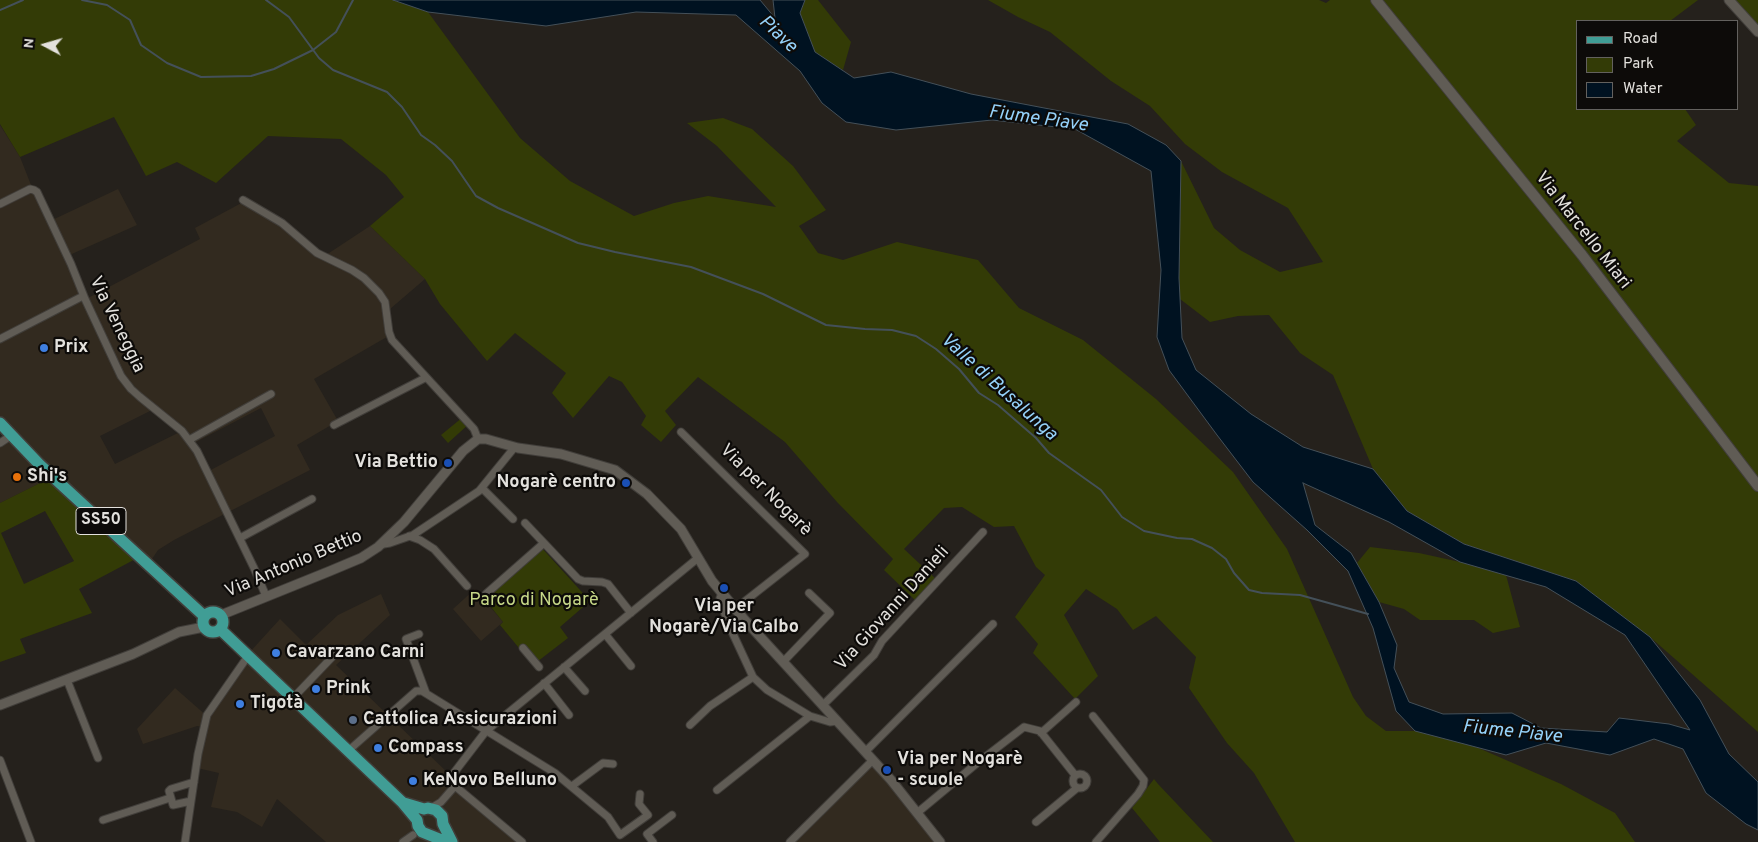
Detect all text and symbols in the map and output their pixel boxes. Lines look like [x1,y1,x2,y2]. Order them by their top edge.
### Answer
water label: Piave [753,11,801,59]
north arrow [20,20,70,70]
legend [1576,20,1738,110]
text: Road [1623,30,1658,49]
text: N [21,37,39,49]
text: Park [1623,55,1654,74]
text: Water [1623,80,1662,99]
water label: Fiume Piave [987,102,1089,138]
street label: Via Marcello Miari [1529,168,1635,294]
street label: Via Veneggia [83,273,149,377]
water label: Valle di Busalunga [935,329,1061,447]
place label: Prix [54,337,88,359]
marker: Prix [38,342,50,354]
street label: Via per Nogarè [714,440,816,542]
place label: Via Bettio [354,452,438,474]
marker: Via Bettio [442,457,454,469]
place label: Shi's [27,466,67,488]
marker: Shi's [11,471,23,483]
place label: Nogarè centro [496,472,616,494]
marker: Nogarè centro [620,477,632,489]
road number: SS50 [76,508,126,534]
street label: Via Antonio Bettio [222,526,366,604]
street label: Via Giovanni Danieli [831,542,955,676]
marker: Via per Nogarè/Via Calbo [718,582,730,594]
park label: Parco di Nogarè [469,590,599,612]
place label: Via per Nogarè/Via Calbo [649,596,799,638]
place label: Cavarzano Carni [286,642,424,664]
marker: Cavarzano Carni [270,647,282,659]
place label: Prink [326,678,371,700]
marker: Prink [310,683,322,695]
place label: Tigotà [250,693,303,715]
marker: Tigotà [234,698,246,710]
place label: Cattolica Assicurazioni [363,709,557,731]
marker: Cattolica Assicurazioni [347,714,359,726]
water label: Fiume Piave [1461,716,1563,750]
place label: Compass [388,737,464,759]
marker: Compass [372,742,384,754]
place label: Via per Nogarè - scuole [897,749,1023,792]
marker: Via per Nogarè - scuole [881,764,893,776]
place label: KeNovo Belluno [423,770,557,792]
marker: KeNovo Belluno [407,775,419,787]

